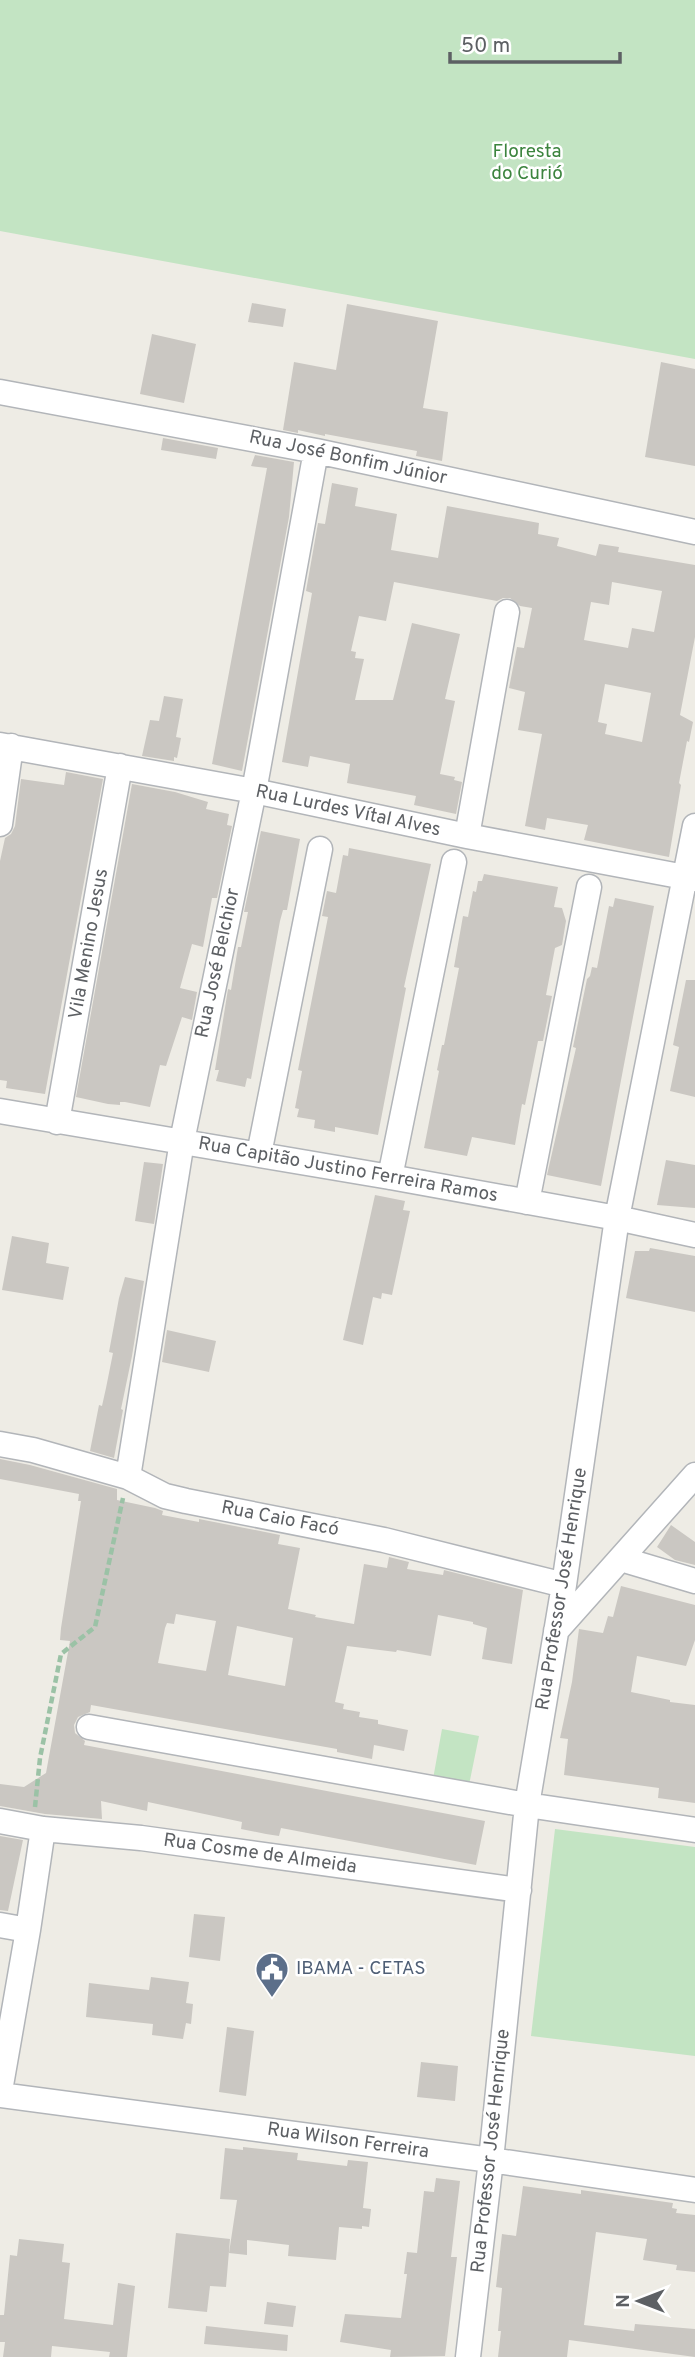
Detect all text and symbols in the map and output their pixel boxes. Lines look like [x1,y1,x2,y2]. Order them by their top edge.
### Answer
scale bar [450,21,620,65]
text: 50 m [461,33,510,60]
park label: Floresta do Curió [491,140,563,186]
street label: Rua José Bonfim Júnior [247,425,450,491]
street label: Rua Lurdes Vítal Alves [253,780,443,842]
street label: Vila Menino Jesus [64,867,114,1021]
street label: Rua José Belchior [190,885,246,1040]
street label: Rua Capitão Justino Ferreira Ramos [196,1132,500,1208]
street label: Rua Professor José Henrique [531,1466,593,1712]
street label: Rua Caio Facó [219,1496,341,1542]
street label: Rua Cosme de Almeida [162,1829,358,1879]
public building icon: IBAMA - CETAS [253,1950,291,1999]
place label: IBAMA - CETAS [296,1957,426,1981]
street label: Rua Professor José Henrique [466,2028,516,2274]
street label: Rua Wilson Ferreira [265,2118,431,2164]
north arrow [604,2266,674,2336]
text: N [612,2294,636,2308]

